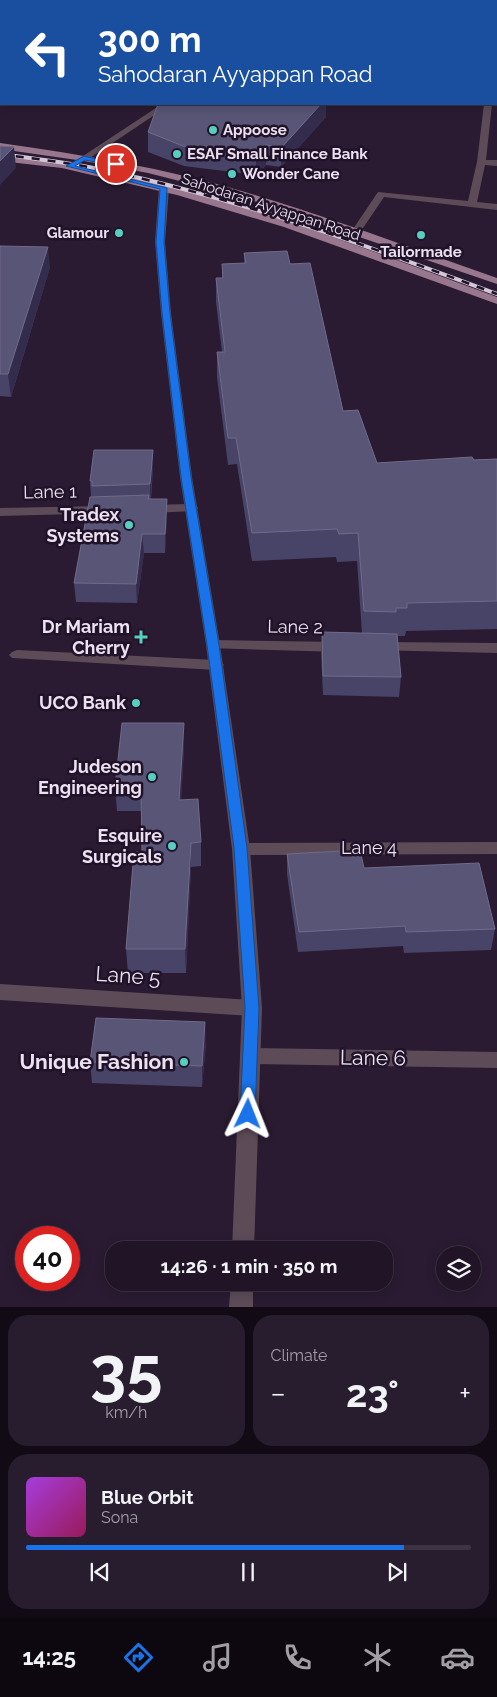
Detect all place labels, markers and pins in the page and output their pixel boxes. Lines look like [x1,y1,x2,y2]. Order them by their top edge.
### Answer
place label: Appoose [223,121,287,139]
marker: Appoose [207,124,219,136]
pin [95,143,137,185]
place label: ESAF Small Finance Bank [187,145,368,163]
marker: ESAF Small Finance Bank [171,148,183,160]
place label: Wonder Cane [242,165,340,183]
marker: Wonder Cane [226,168,238,180]
place label: Glamour [47,224,109,242]
marker: Glamour [113,227,125,239]
marker: Tailormade [415,229,427,241]
place label: Tailormade [380,243,462,261]
place label: Tradex Systems [47,504,119,546]
marker: Tradex Systems [123,519,135,531]
place label: Dr Mariam Cherry [42,616,130,658]
marker: Dr Mariam Cherry [134,630,148,644]
place label: UCO Bank [39,692,127,713]
marker: UCO Bank [130,697,142,709]
place label: Judeson Engineering [38,756,142,798]
marker: Judeson Engineering [146,771,158,783]
place label: Esquire Surgicals [82,825,162,867]
marker: Esquire Surgicals [166,840,178,852]
place label: Unique Fashion [19,1049,174,1074]
marker: Unique Fashion [178,1056,190,1068]

